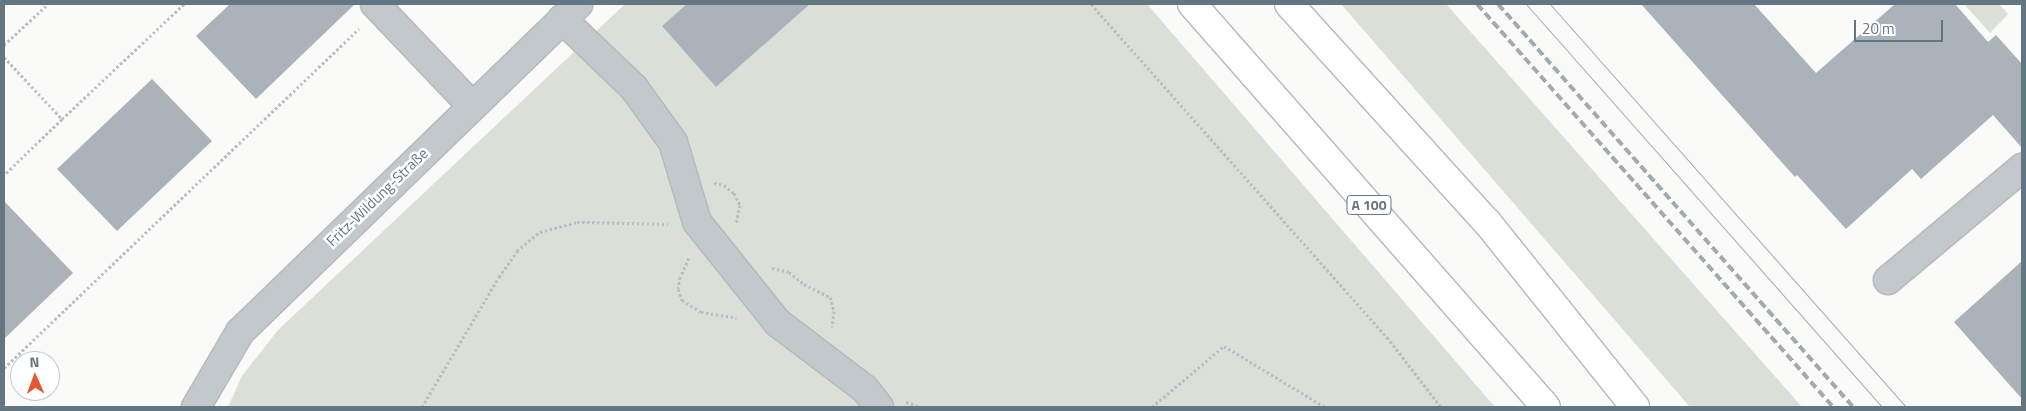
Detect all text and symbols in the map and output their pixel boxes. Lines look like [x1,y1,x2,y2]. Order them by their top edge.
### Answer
scale bar [1856,10,1945,42]
text: 20 m [1862,17,1895,40]
street label: Fritz-Wildung-Straße [323,144,431,250]
road number: A 100 [1345,194,1393,216]
north arrow [10,351,60,401]
text: N [29,351,40,372]

